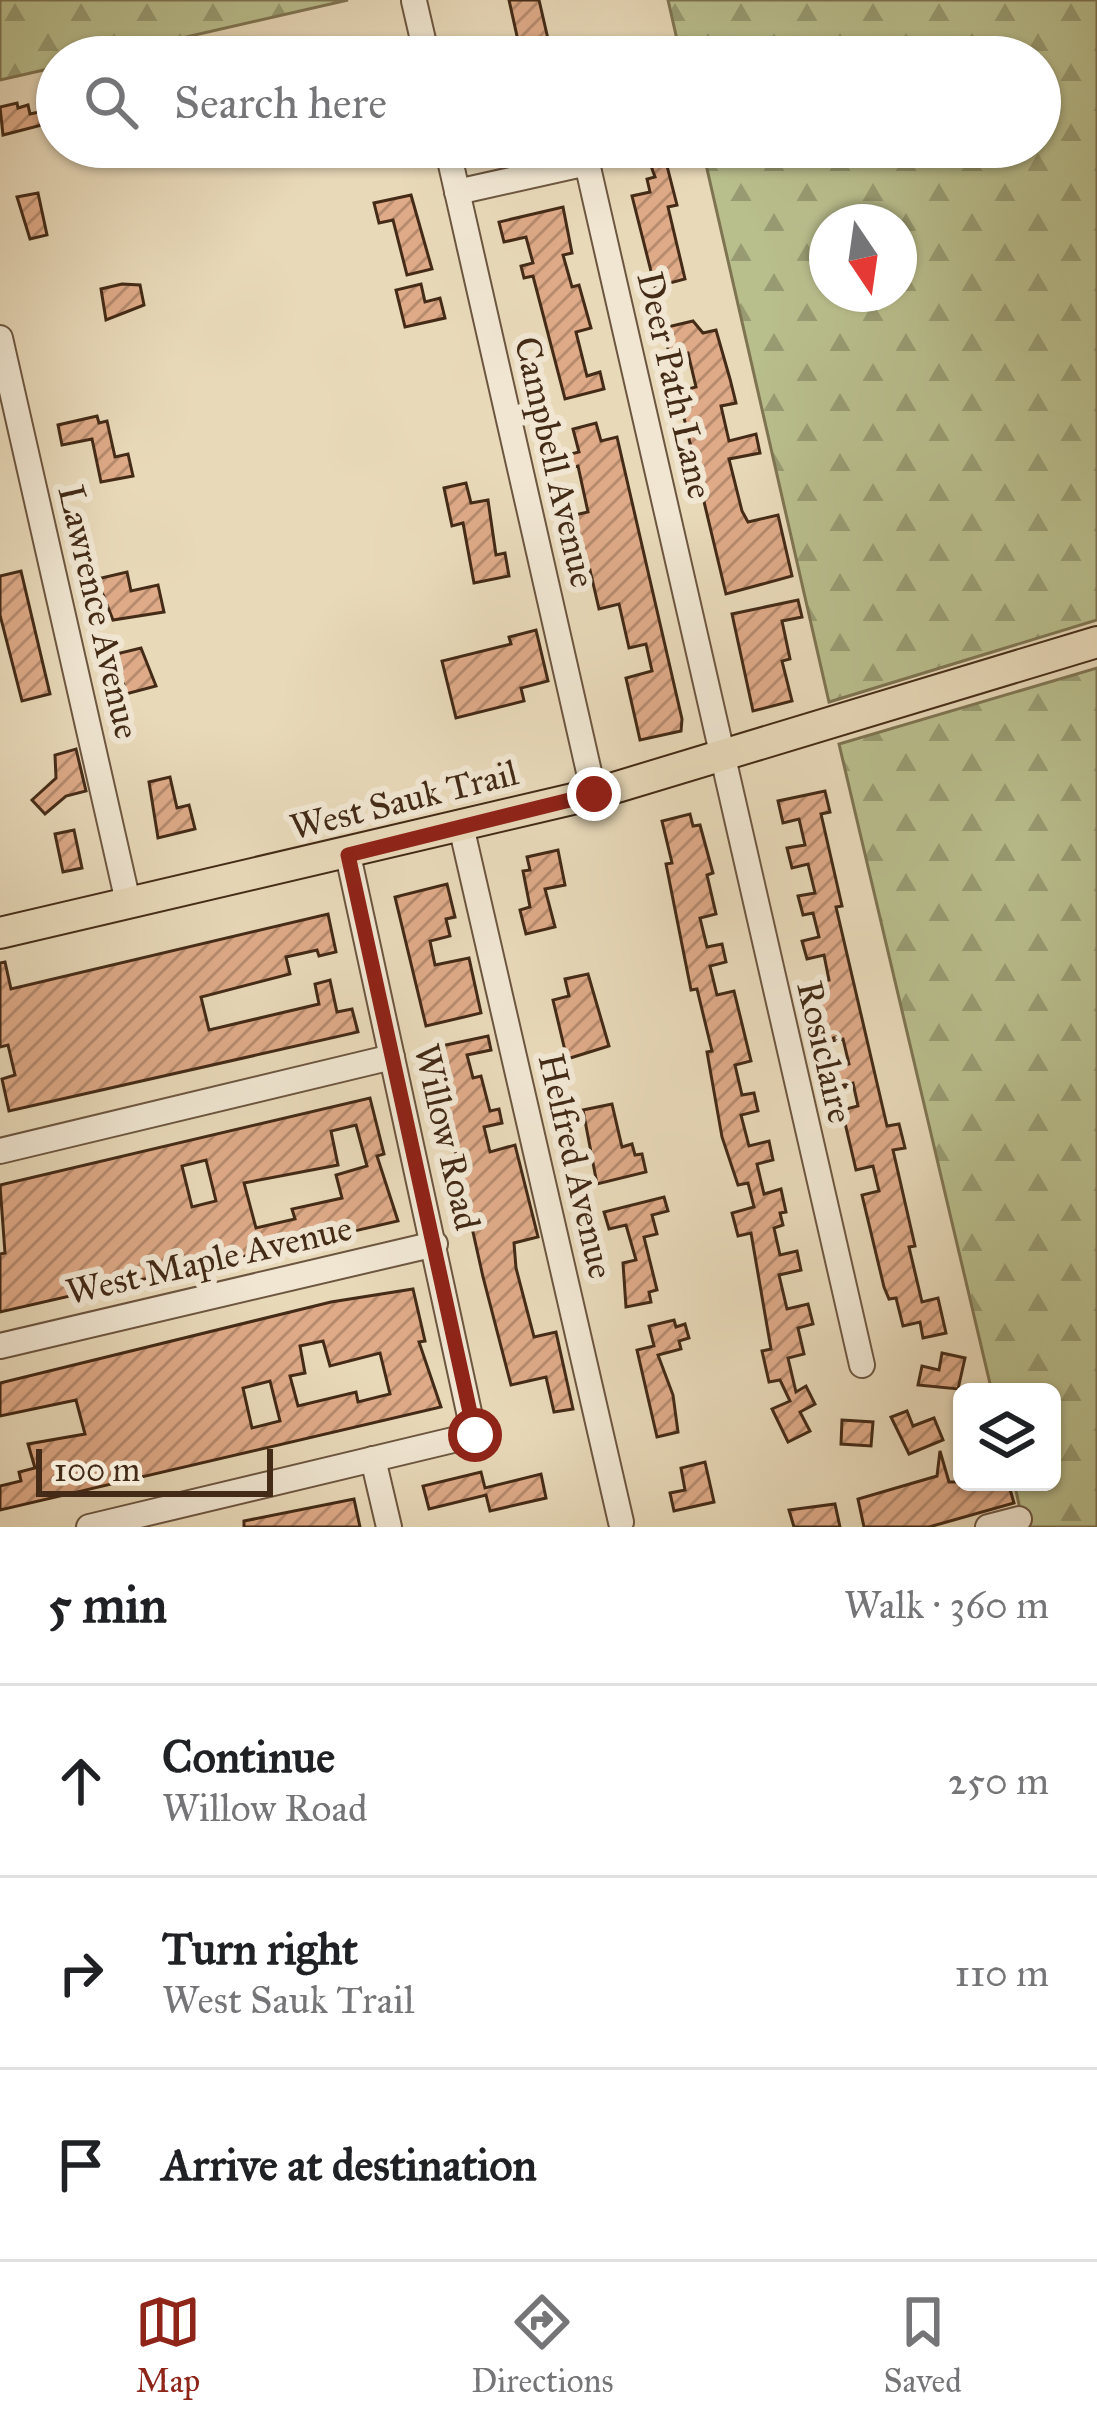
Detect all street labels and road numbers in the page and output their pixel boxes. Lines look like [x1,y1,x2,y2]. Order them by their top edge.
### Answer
street label: Deer Path Lane [628,267,722,503]
street label: Campbell Avenue [505,332,605,592]
street label: Lawrence Avenue [48,481,150,743]
street label: West Sauk Trail [286,750,523,850]
street label: Rosiclaire [787,977,863,1127]
street label: Willow Road [404,1040,490,1234]
street label: Helfred Avenue [529,1049,623,1283]
street label: West Maple Avenue [62,1206,356,1314]

